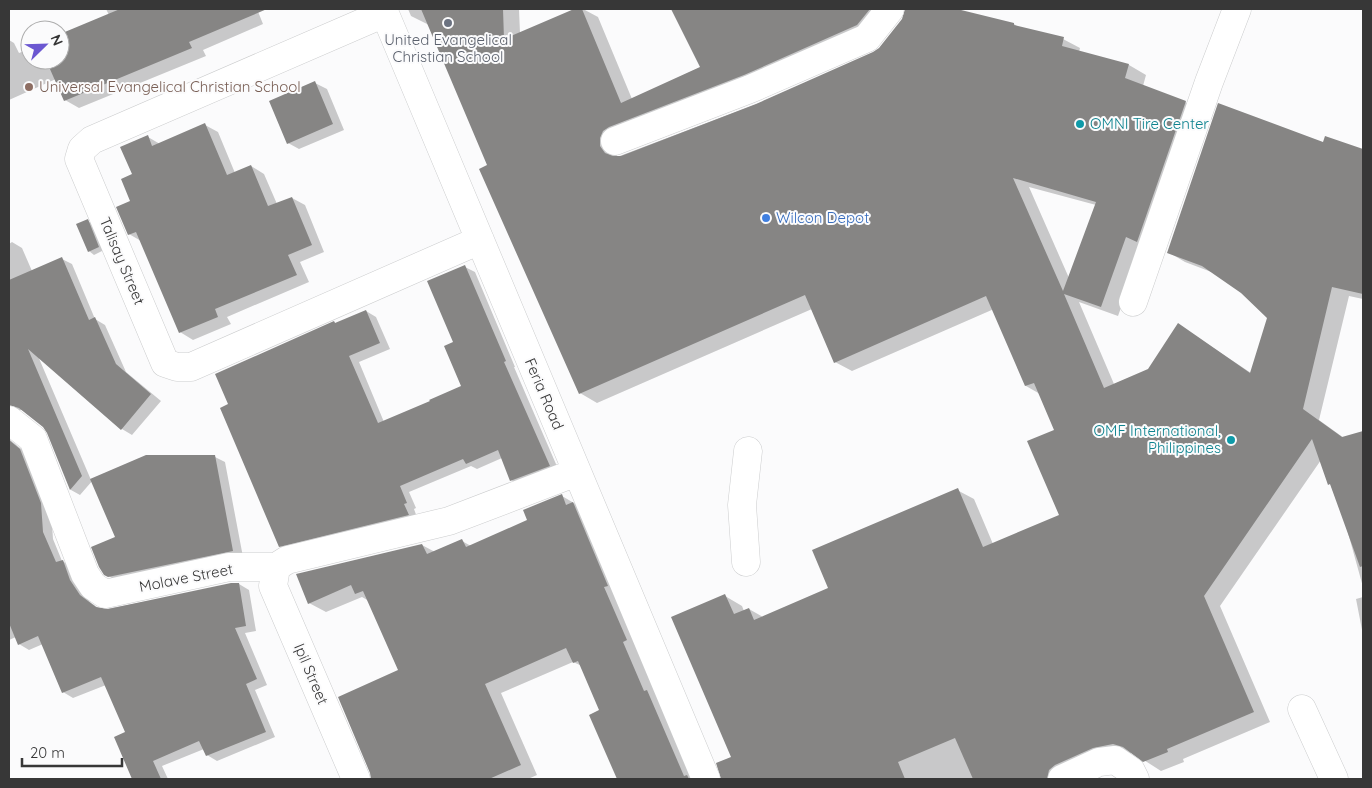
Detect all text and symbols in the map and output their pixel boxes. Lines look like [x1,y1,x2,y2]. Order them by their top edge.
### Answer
marker: United Evangelical Christian School [442,17,454,29]
north arrow [20,20,70,70]
place label: United Evangelical Christian School [384,30,512,66]
text: N [47,32,67,48]
place label: Universal Evangelical Christian School [39,77,301,96]
marker: Universal Evangelical Christian School [23,81,35,93]
place label: OMNI Tire Center [1090,114,1209,133]
marker: OMNI Tire Center [1074,118,1086,130]
place label: Wilcon Depot [776,208,869,227]
marker: Wilcon Depot [760,212,772,224]
street label: Talisay Street [96,214,149,307]
street label: Feria Road [521,355,568,433]
place label: OMF International, Philippines [1094,421,1221,457]
marker: OMF International, Philippines [1225,434,1237,446]
street label: Molave Street [137,559,234,596]
street label: Ipil Street [290,640,333,707]
scale bar [22,736,122,768]
text: 20 m [30,743,65,762]

